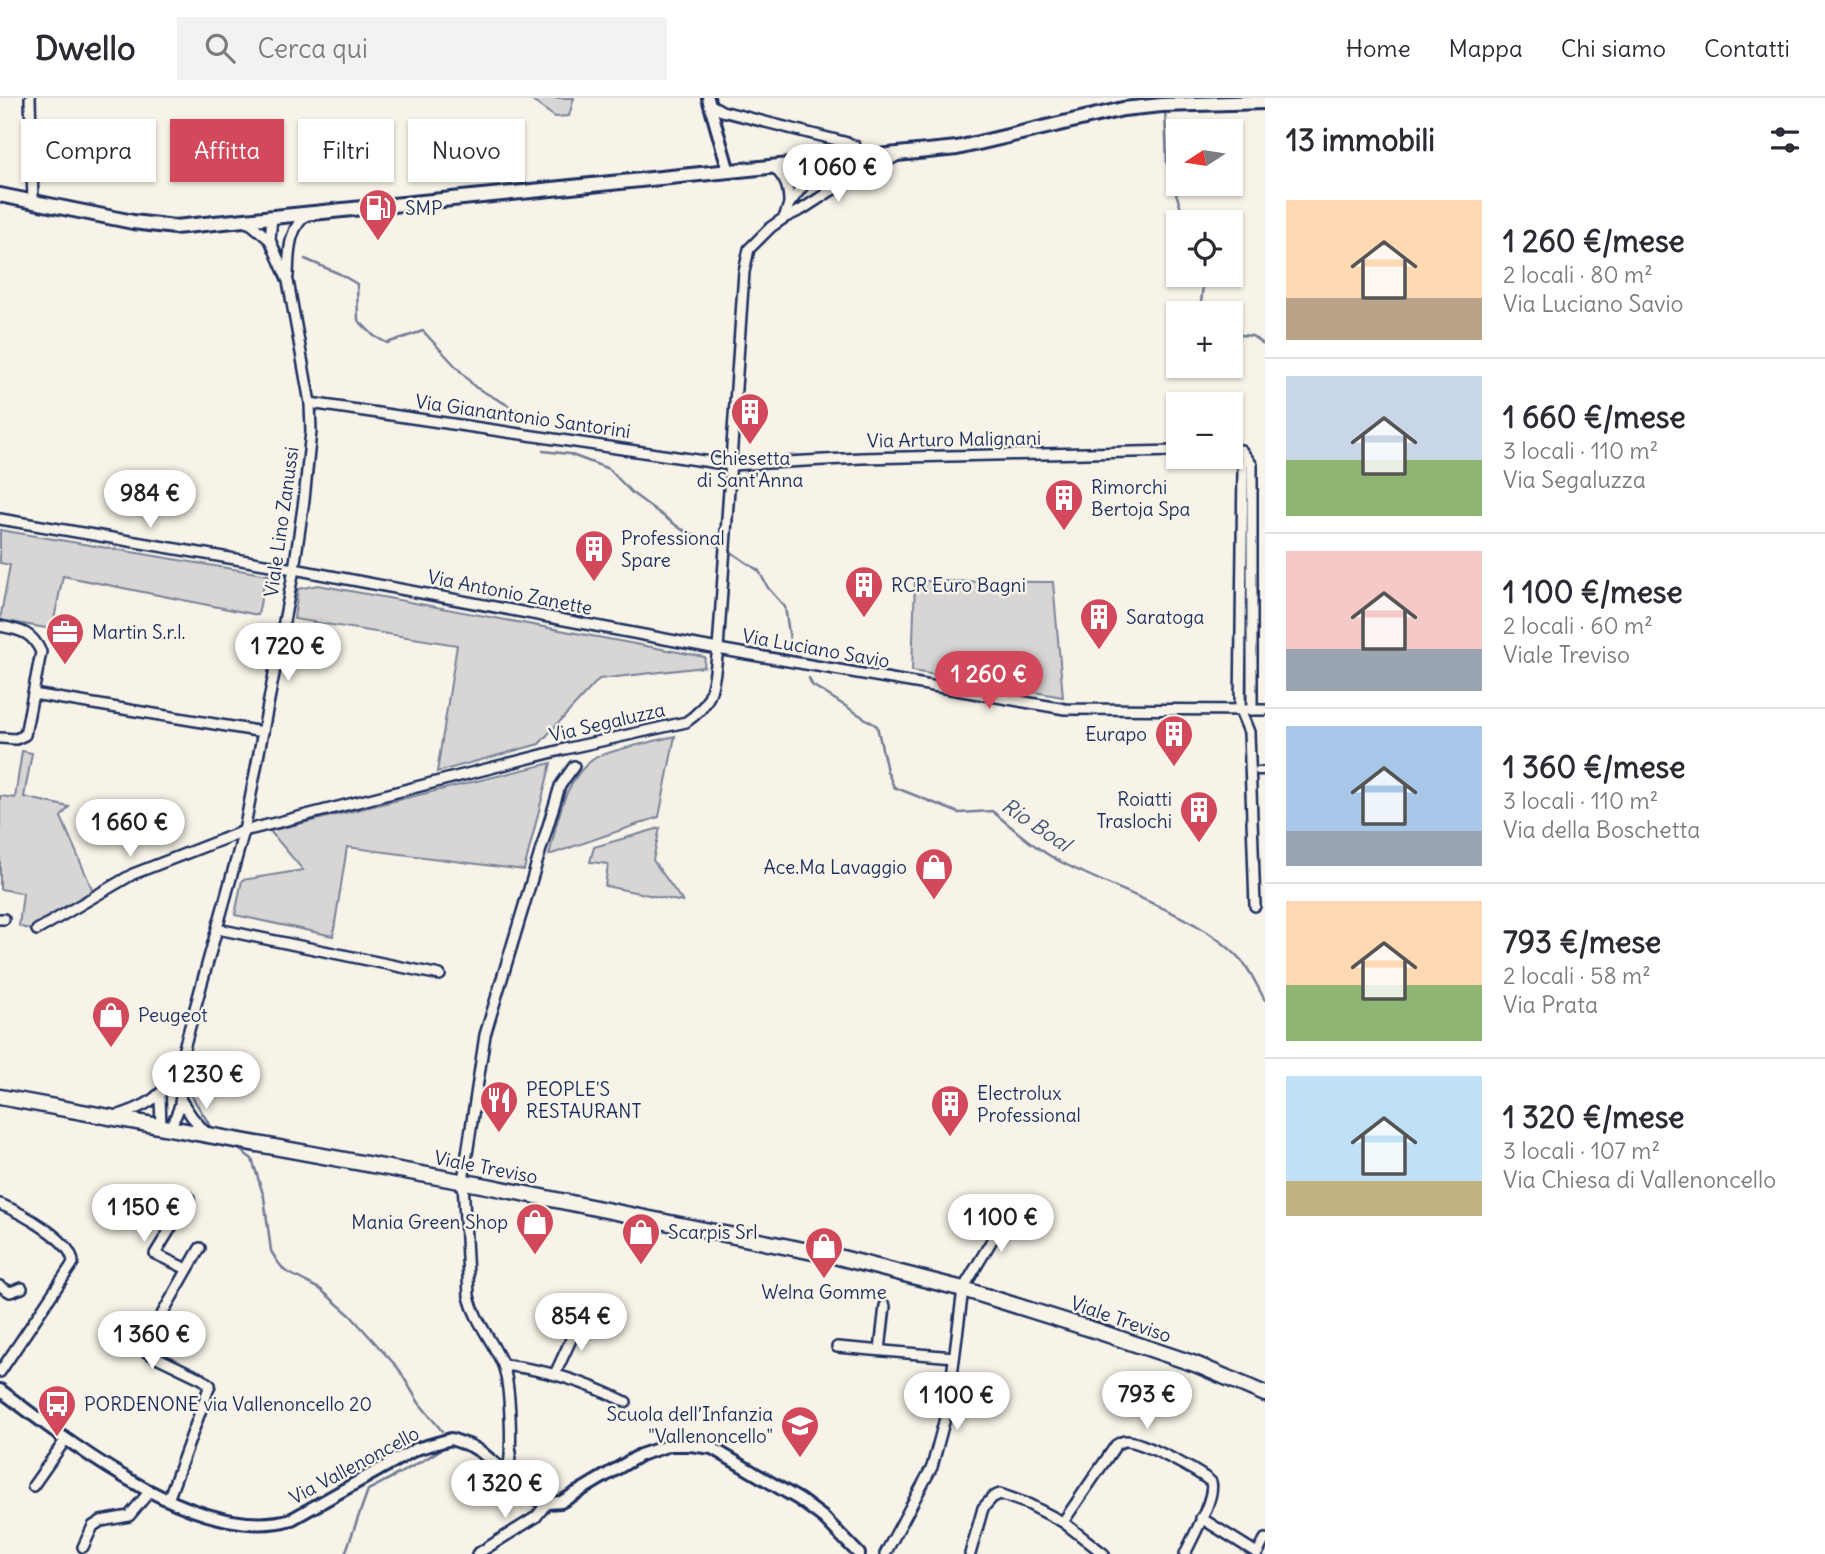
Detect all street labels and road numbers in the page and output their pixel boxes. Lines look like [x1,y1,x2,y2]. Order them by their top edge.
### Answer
street label: Via Gianantonio Santorini [414,389,632,443]
street label: Via Arturo Malignani [867,425,1041,453]
street label: Viale Lino Zanussi [259,445,303,599]
street label: Via Antonio Zanette [426,564,594,620]
street label: Via Luciano Savio [740,623,892,673]
street label: Via Segaluzza [547,697,667,747]
street label: Viale Treviso [432,1145,540,1189]
street label: Viale Treviso [1068,1291,1174,1347]
street label: Via Vallenoncello [285,1421,423,1509]

